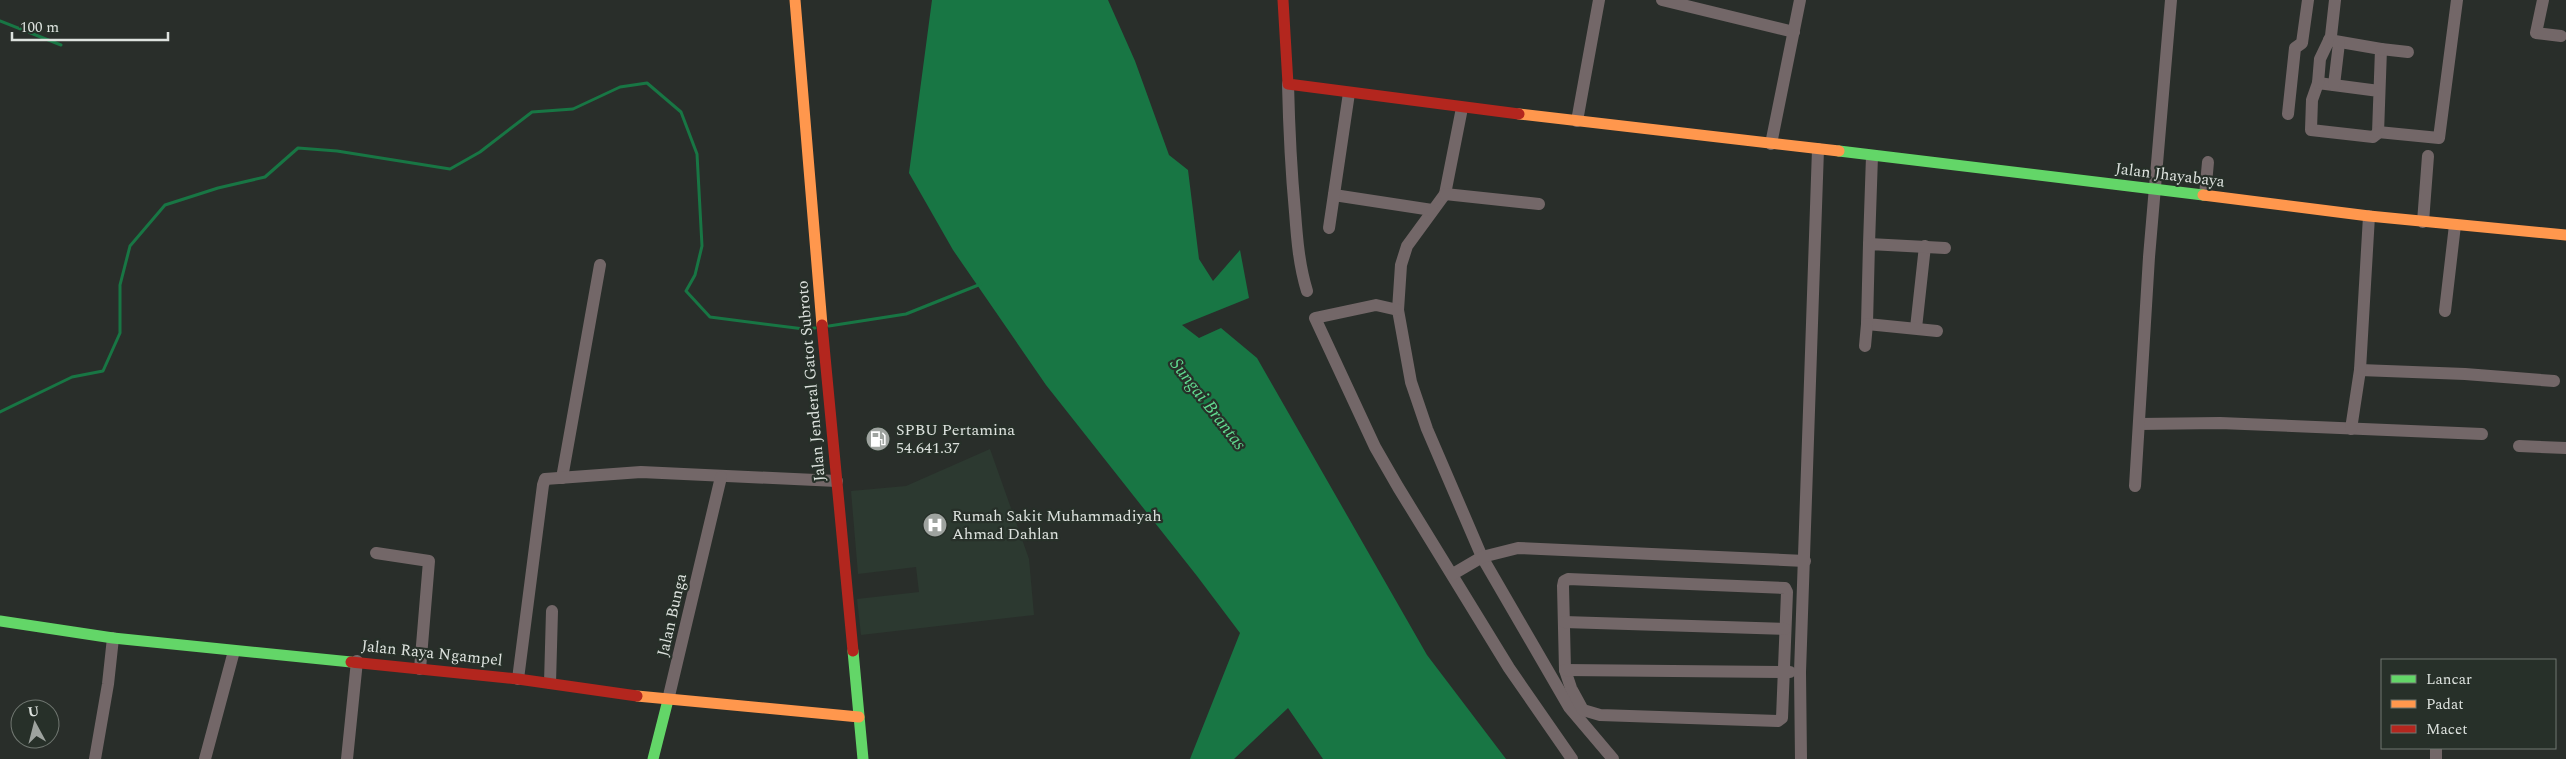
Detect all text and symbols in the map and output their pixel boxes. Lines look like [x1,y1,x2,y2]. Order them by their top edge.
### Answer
scale bar [12,10,169,42]
text: 100 m [20,16,59,39]
street label: Jalan Jhayabaya [2114,156,2226,194]
street label: Jalan Jenderal Gatot Subroto [790,279,832,483]
water label: Sungai Brantas [1163,352,1253,456]
place label: SPBU Pertamina 54.641.37 [896,418,1015,460]
fuel station icon: SPBU Pertamina 54.641.37 [865,426,891,452]
place label: Rumah Sakit Muhammadiyah Ahmad Dahlan [952,504,1161,546]
hospital icon: Rumah Sakit Muhammadiyah Ahmad Dahlan [922,512,948,538]
street label: Jalan Bunga [651,571,693,659]
street label: Jalan Raya Ngampel [360,634,504,672]
legend [2381,659,2556,749]
text: Lancar [2426,668,2472,691]
text: Padat [2426,693,2464,716]
north arrow [10,699,60,749]
text: U [26,700,41,723]
text: Macet [2426,718,2467,741]

